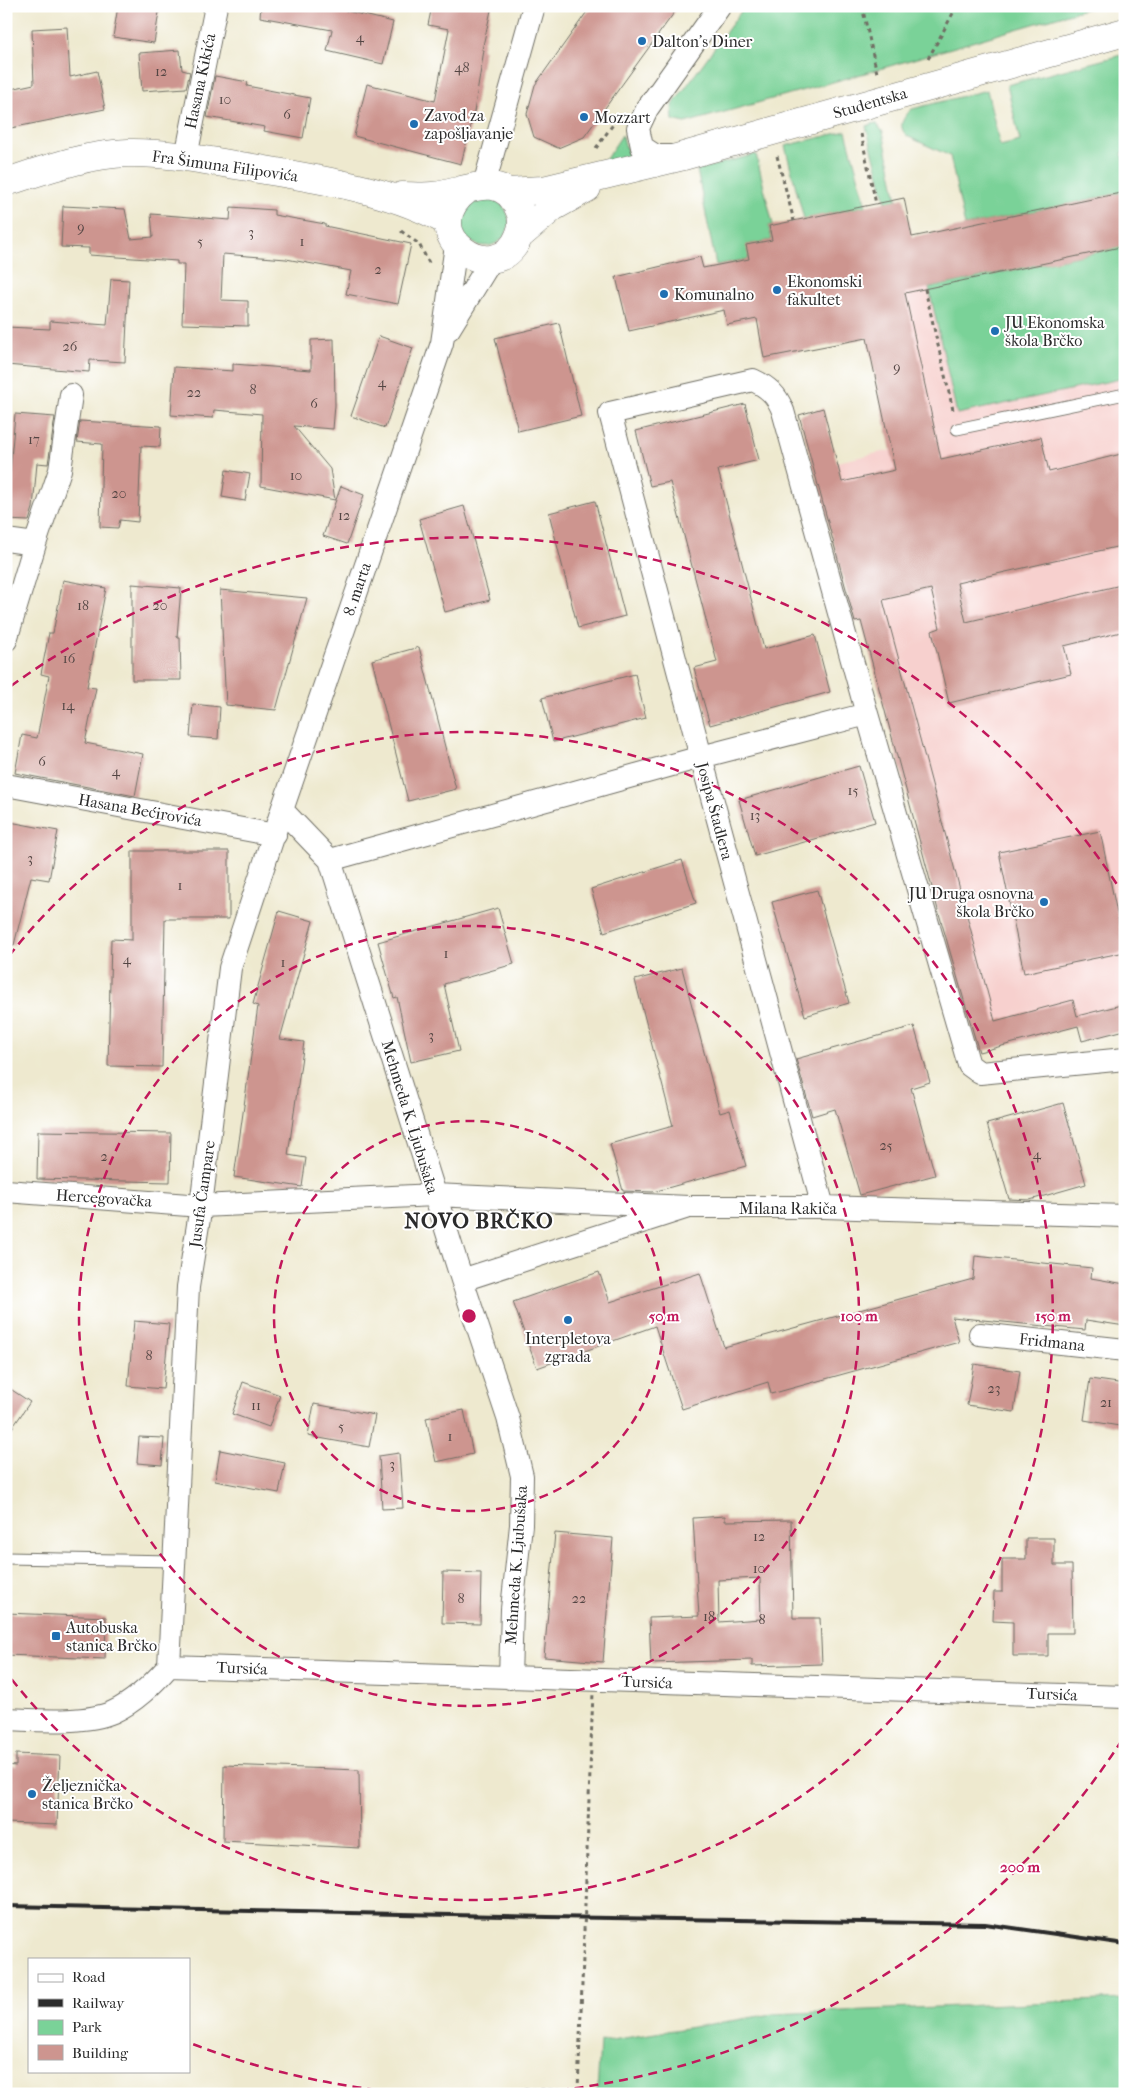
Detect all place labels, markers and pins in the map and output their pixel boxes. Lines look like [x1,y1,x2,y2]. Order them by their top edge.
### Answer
place label: Dalton's Diner [652,32,753,51]
marker: Dalton's Diner [636,35,648,47]
place label: Zavod za zapošljavanje [424,106,513,143]
place label: Mozzart [594,108,651,127]
marker: Mozzart [578,111,590,123]
marker: Zavod za zapošljavanje [408,118,420,130]
place label: Ekonomski fakultet [787,272,862,309]
marker: Ekonomski fakultet [771,284,783,296]
place label: Komunalno [674,285,754,304]
marker: Komunalno [658,288,670,300]
place label: JU Ekonomska škola Brčko [1003,313,1105,350]
marker: JU Ekonomska škola Brčko [989,325,1001,337]
place label: JU Druga osnovna škola Brčko [907,884,1035,921]
marker: JU Druga osnovna škola Brčko [1038,896,1050,908]
centre of rings [460,1307,478,1325]
marker: Interpletova zgrada [562,1314,574,1326]
place label: Interpletova zgrada [525,1329,612,1366]
place label: Autobuska stanica Brčko [65,1618,157,1655]
marker: Autobuska stanica Brčko [50,1630,62,1642]
place label: Željeznička stanica Brčko [42,1775,133,1813]
marker: Željeznička stanica Brčko [26,1788,38,1800]

